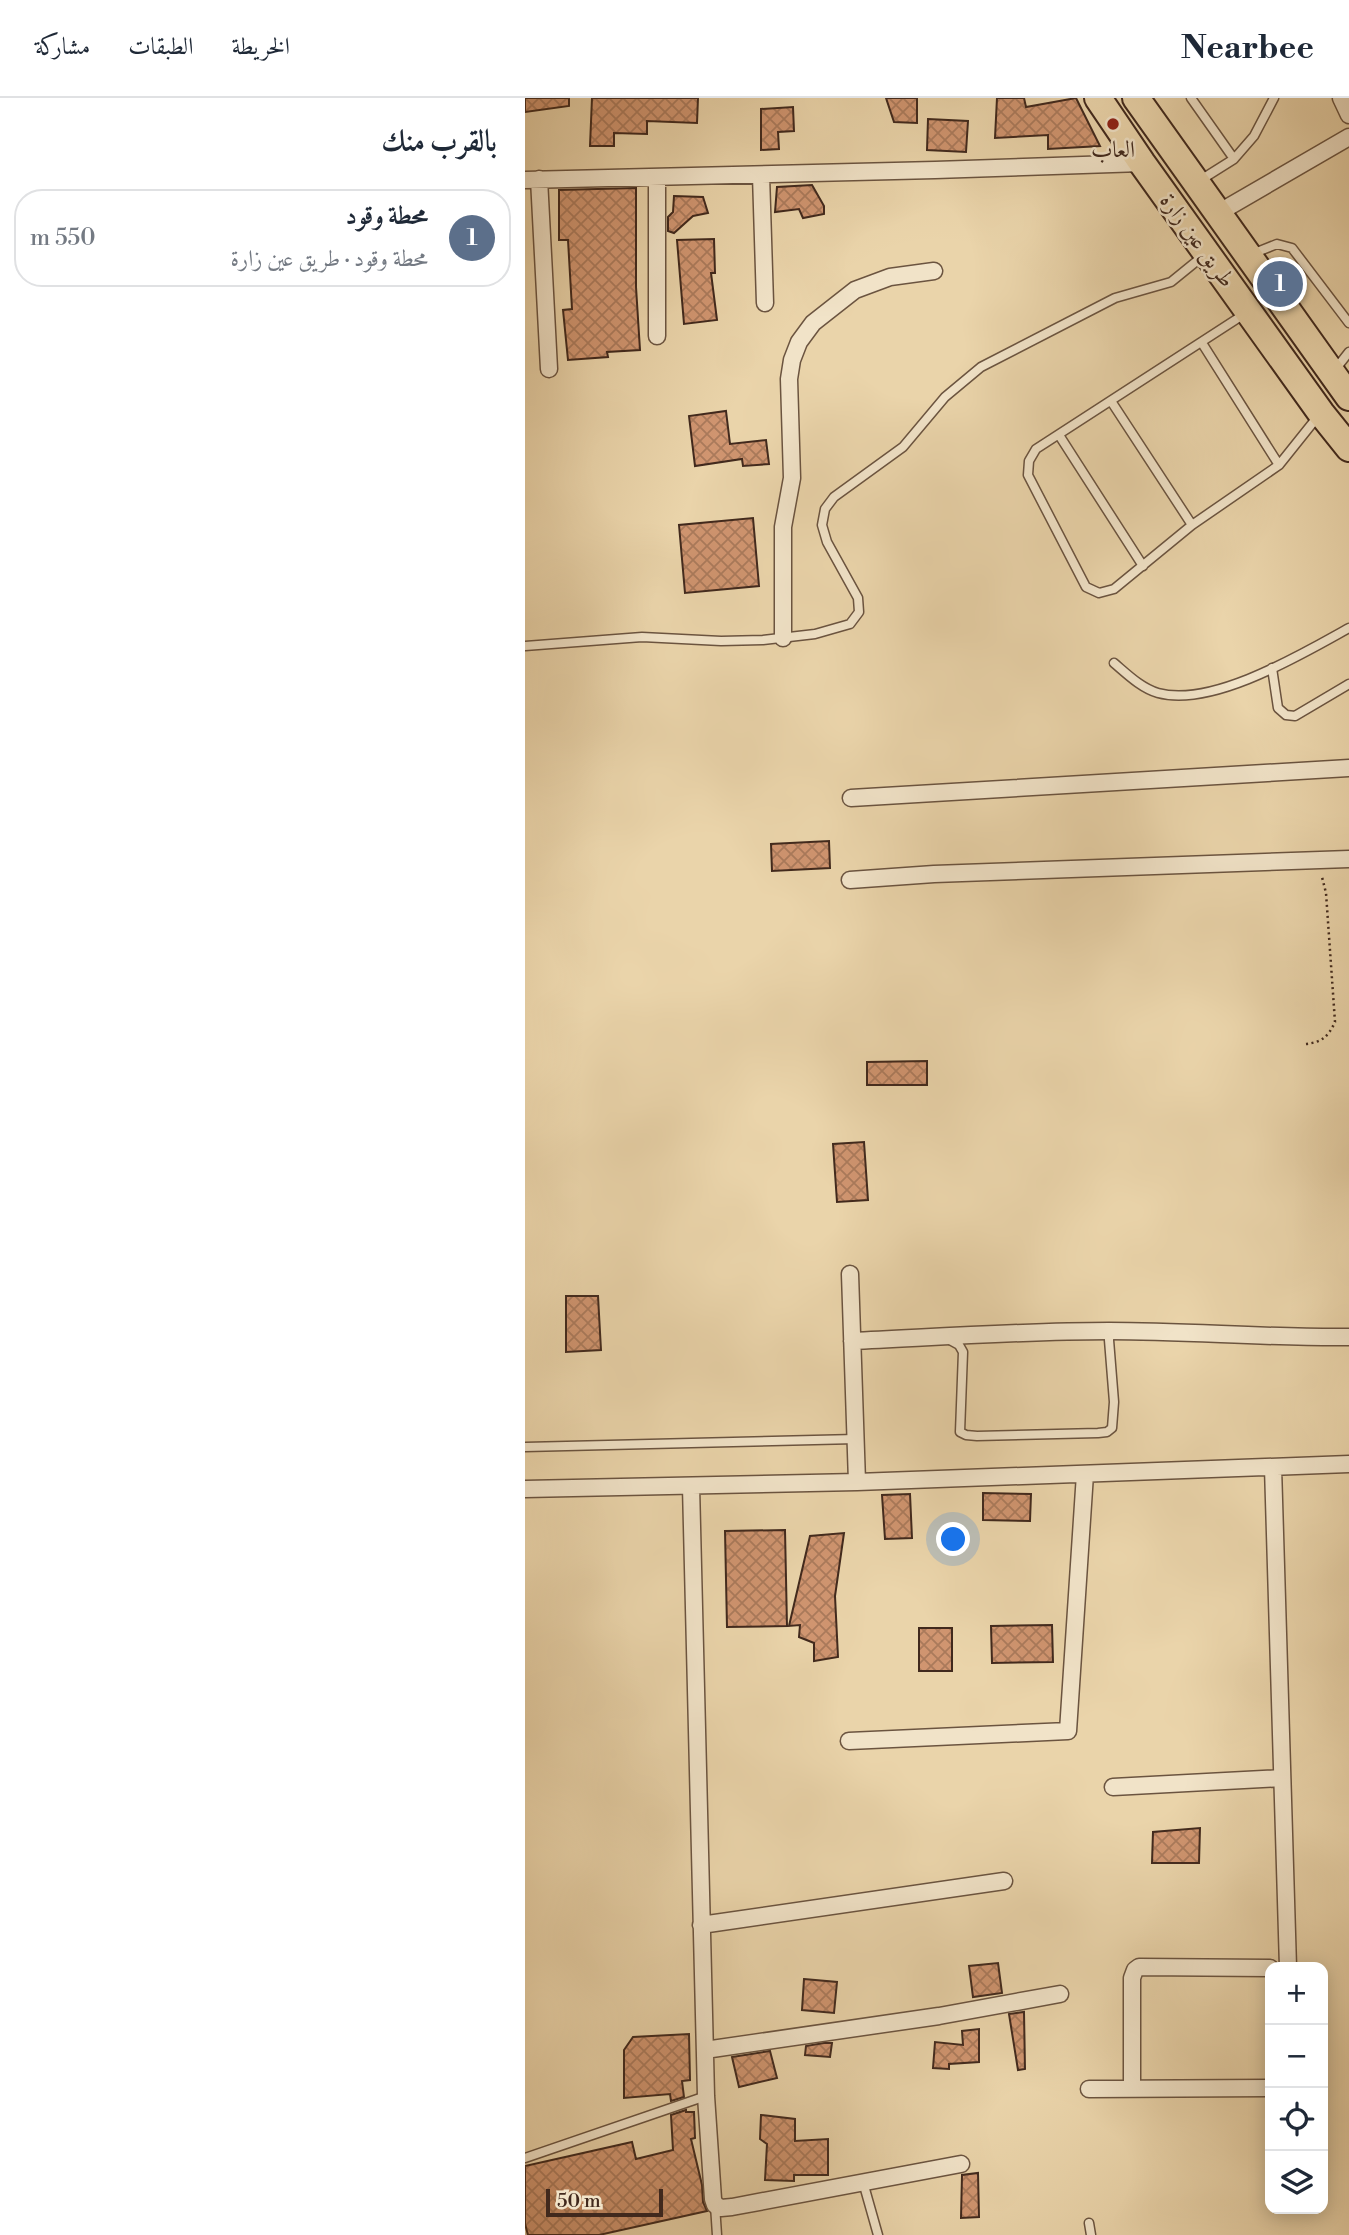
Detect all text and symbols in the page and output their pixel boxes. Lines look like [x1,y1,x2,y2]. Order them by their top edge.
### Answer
text: Nearbee [1181,28,1314,69]
text: مشاركة [35,32,90,62]
text: الطبقات [128,32,194,62]
text: الخريطة [232,32,290,62]
marker: العاب [1105,116,1121,132]
text: بالقرب منك [381,123,497,161]
place label: العاب [1091,136,1135,164]
street label: طريق عين زارة [1154,188,1241,293]
text: محطة وقود [345,200,428,232]
text: 550 m [30,224,96,252]
text: 1 [466,224,478,252]
text: محطة وقود · طريق عين زارة [231,245,428,273]
pin: 1 [1257,258,1303,310]
your location [936,1522,970,1556]
map controls [1265,1962,1328,2214]
button: + [1265,1962,1328,2025]
button: − [1265,2025,1328,2088]
button: locate [1265,2088,1328,2151]
button: layers [1265,2151,1328,2214]
scale bar [546,2186,663,2218]
text: 50 m [557,2189,601,2213]

